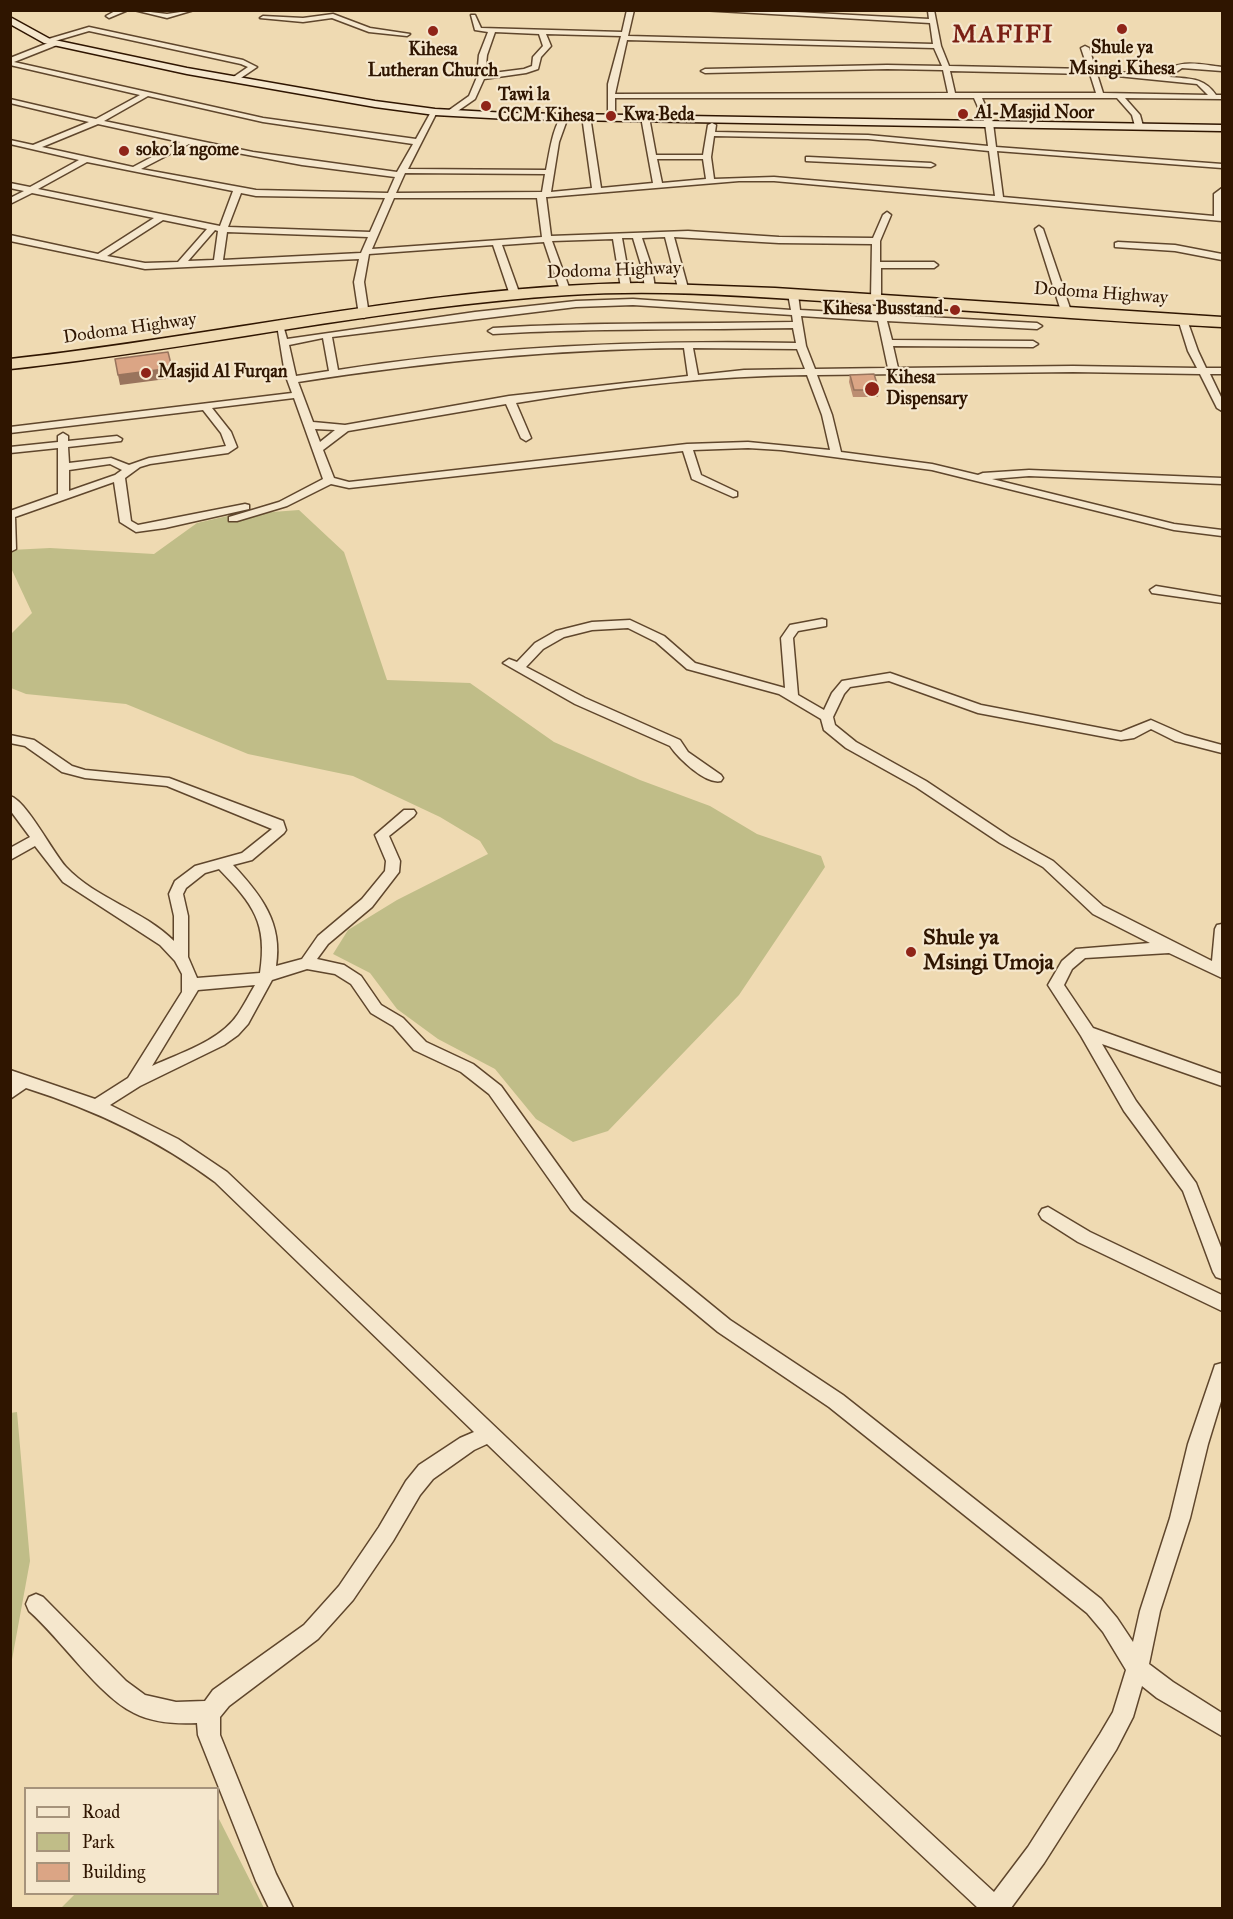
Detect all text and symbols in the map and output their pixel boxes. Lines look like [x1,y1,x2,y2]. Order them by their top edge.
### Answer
district label: MAFIFI [952,22,1054,50]
marker: Shule ya Msingi Kihesa [1115,22,1129,36]
marker: Kihesa Lutheran Church [426,24,440,38]
place label: Shule ya Msingi Kihesa [1069,38,1175,80]
place label: Kihesa Lutheran Church [368,40,498,82]
place label: Tawi la CCM Kihesa [498,85,594,128]
marker: Tawi la CCM Kihesa [479,99,493,113]
place label: Al-Masjid Noor [975,103,1094,125]
place label: Kwa Beda [623,105,694,127]
marker: Al-Masjid Noor [956,107,970,121]
marker: Kwa Beda [604,109,618,123]
place label: soko la ngome [136,140,239,162]
marker: soko la ngome [117,144,131,158]
street label: Dodoma Highway [546,258,682,284]
street label: Dodoma Highway [1033,279,1169,309]
place label: Kihesa Busstand [822,299,943,321]
marker: Kihesa Busstand [948,303,962,317]
street label: Dodoma Highway [62,309,198,349]
place label: Masjid Al Furqan [158,362,288,384]
marker: Masjid Al Furqan [139,366,153,380]
place label: Kihesa Dispensary [886,368,967,410]
marker: Kihesa Dispensary [863,380,881,398]
place label: Shule ya Msingi Umoja [923,926,1054,978]
marker: Shule ya Msingi Umoja [904,945,918,959]
legend [24,1787,219,1895]
text: Road [82,1801,120,1823]
text: Park [82,1831,115,1853]
text: Building [82,1861,145,1883]

